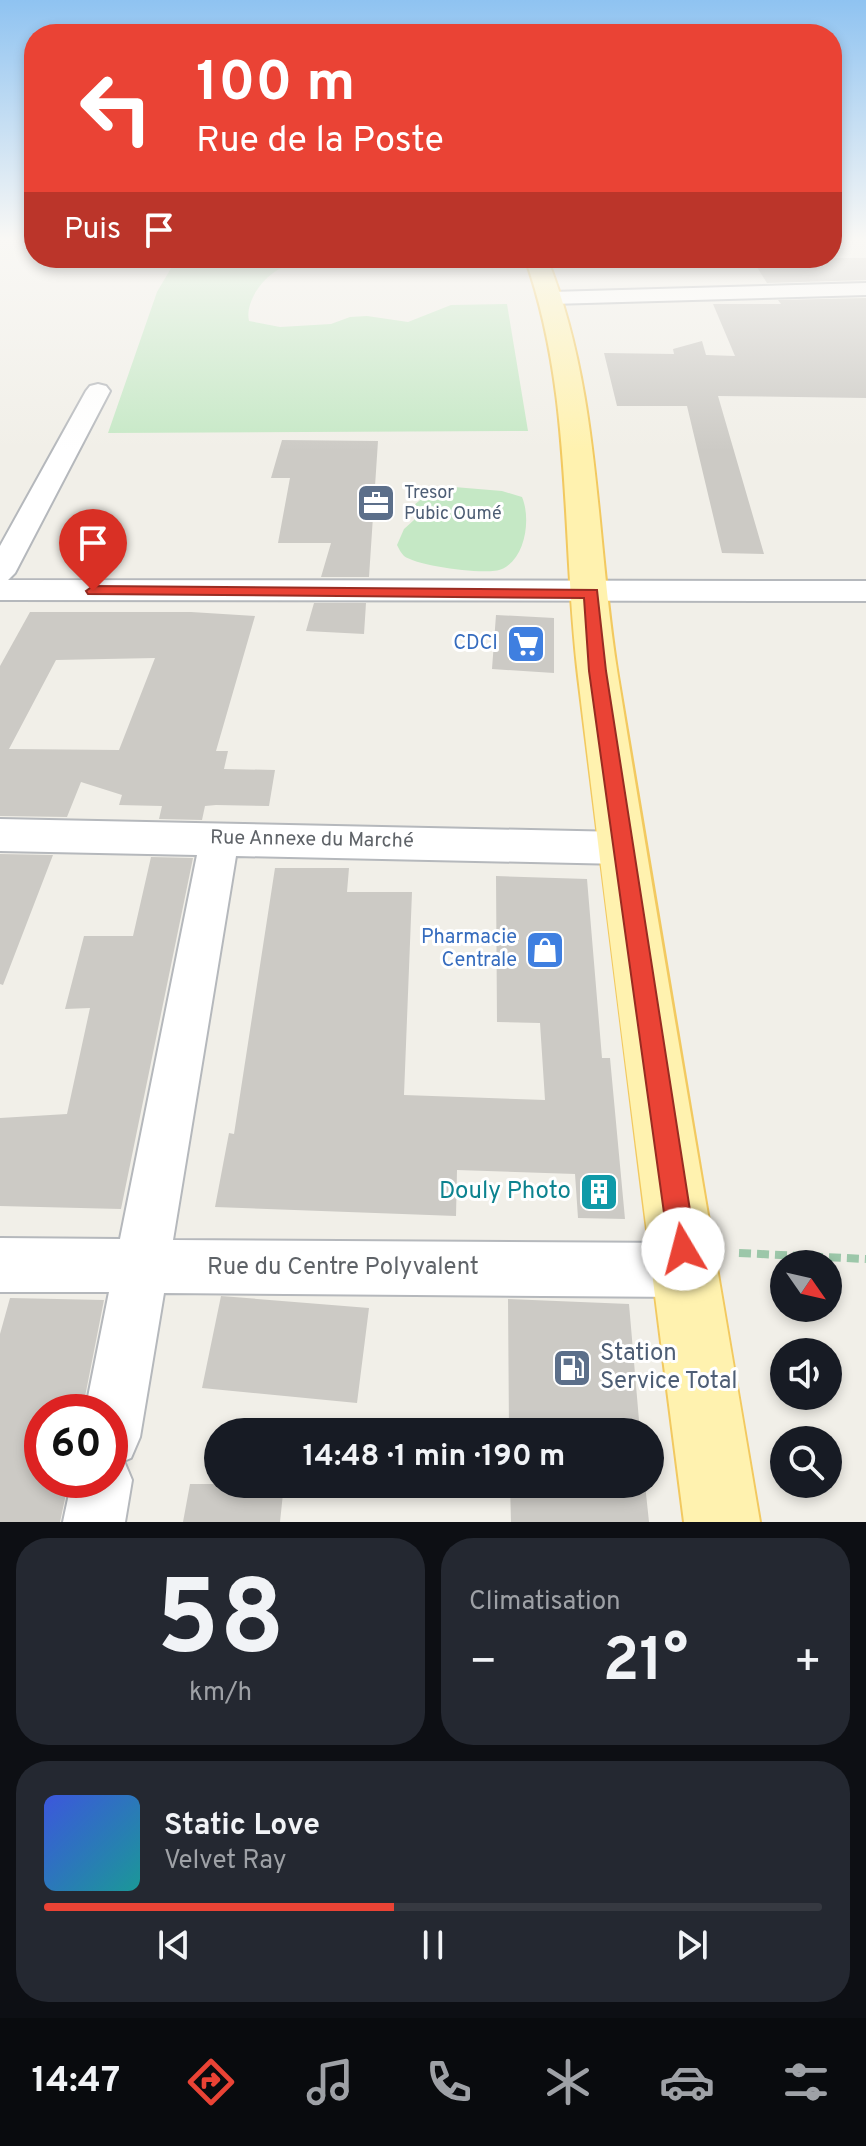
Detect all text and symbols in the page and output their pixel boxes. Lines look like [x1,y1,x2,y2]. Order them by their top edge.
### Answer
text: 100 m [196,50,355,120]
icon: left [64,56,168,160]
text: Rue de la Poste [196,119,444,165]
icon: arrive [137,208,181,252]
text: Puis [64,212,121,249]
office icon: Tresor Pubic Oumé [355,482,397,524]
place label: Tresor Pubic Oumé [404,482,502,526]
pin [59,509,127,591]
icon: arrive [71,521,115,565]
supermarket icon: CDCI [505,623,547,665]
place label: CDCI [453,631,498,657]
street label: Rue Annexe du Marché [210,825,414,855]
place label: Pharmacie Centrale [421,925,517,974]
shop icon: Pharmacie Centrale [524,929,566,971]
building icon: Douly Photo [578,1171,620,1213]
place label: Douly Photo [439,1177,571,1207]
position arrow [641,1207,725,1291]
north arrow [770,1250,842,1322]
map controls [770,1250,842,1498]
street label: Rue du Centre Polyvalent [207,1253,479,1283]
button: sound [770,1338,842,1410]
place label: Station Service Total [600,1339,738,1397]
fuel station icon: Station Service Total [551,1347,593,1389]
speed limit sign: 60 [24,1394,128,1498]
button: search [770,1426,842,1498]
text: 14:48 · 1 min · 190 m [303,1439,565,1476]
text: 58 [156,1559,285,1691]
text: Climatisation [469,1586,621,1619]
text: 21° [603,1626,688,1702]
text: − [469,1636,497,1692]
text: + [794,1636,822,1692]
text: km/h [189,1677,252,1710]
text: Static Love [164,1808,320,1845]
text: Velvet Ray [164,1845,287,1878]
icon: previous [152,1923,196,1967]
icon: pause [411,1923,455,1967]
icon: next [670,1923,714,1967]
icon: directions [183,2054,239,2110]
icon: music [302,2054,358,2110]
icon: phone [421,2054,477,2110]
icon: climate [540,2054,596,2110]
icon: car [659,2054,715,2110]
icon: filters [778,2054,834,2110]
text: 14:47 [32,2059,120,2105]

